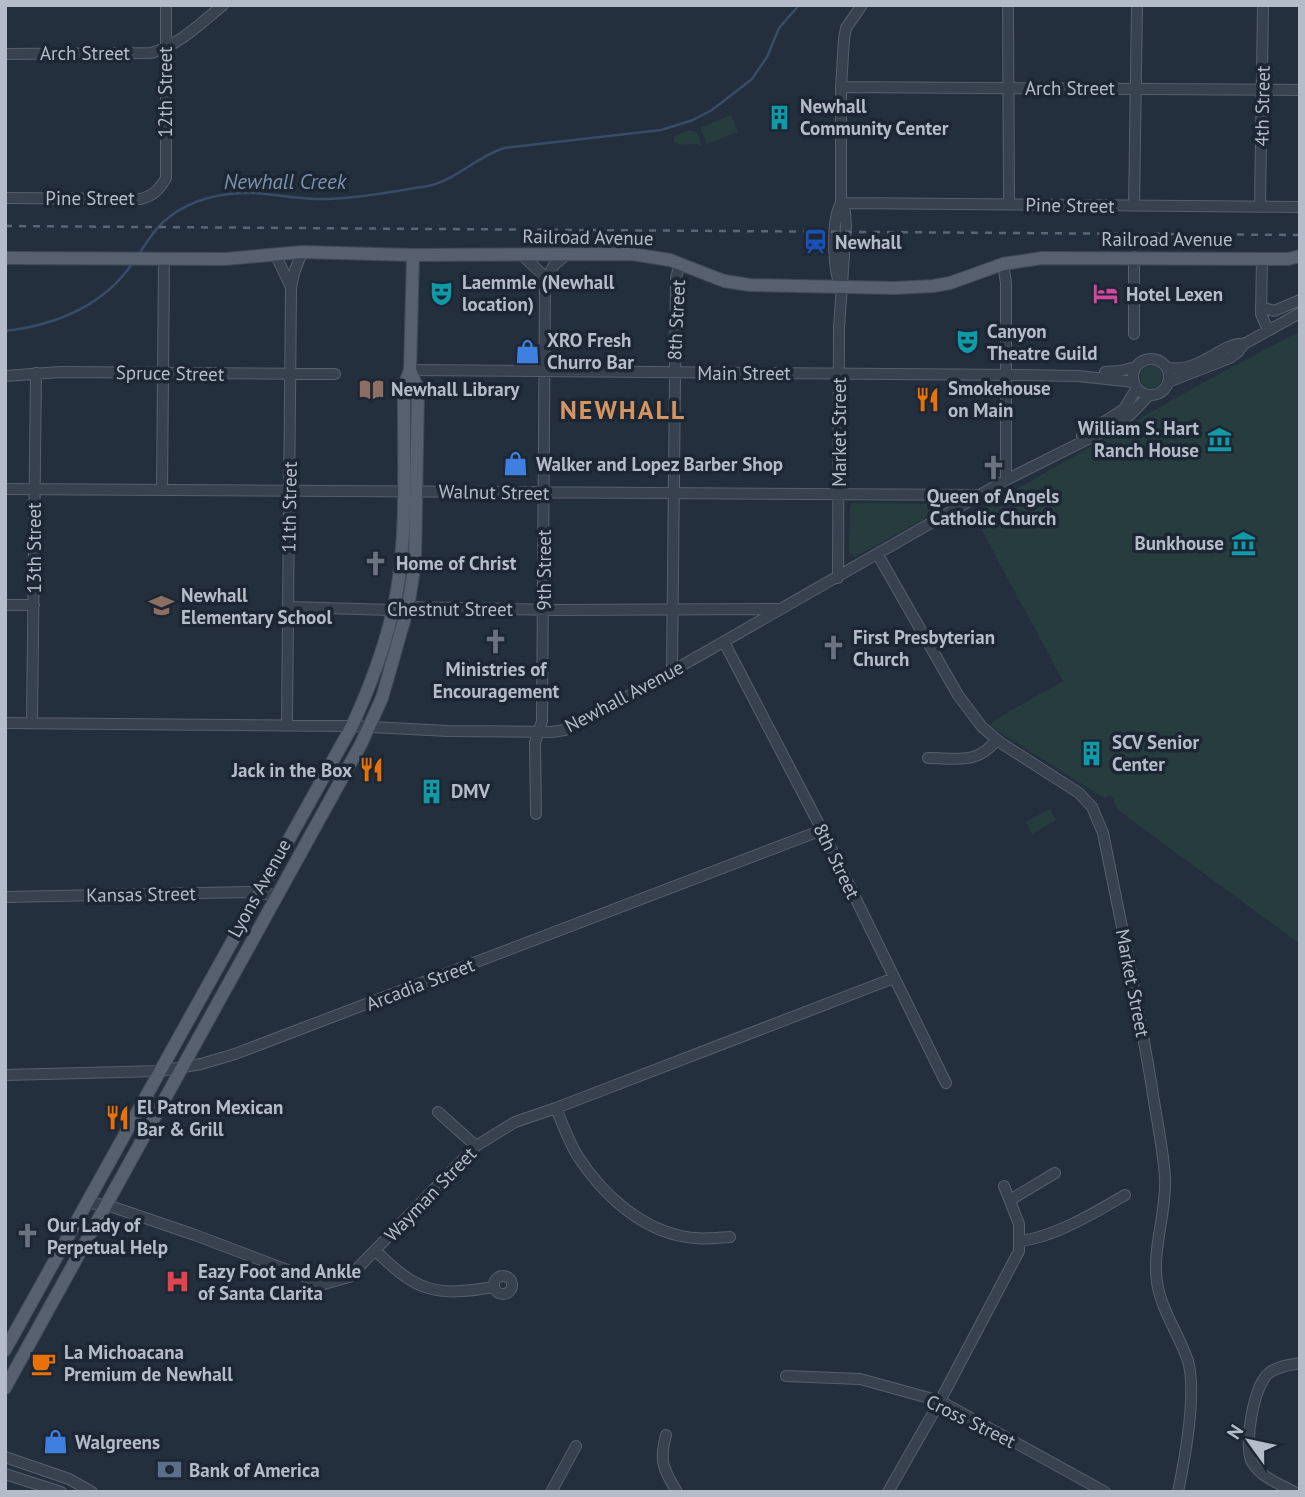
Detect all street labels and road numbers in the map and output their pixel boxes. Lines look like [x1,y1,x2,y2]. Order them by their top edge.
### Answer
street label: Arch Street [40,41,131,65]
street label: 12th Street [153,46,177,138]
street label: 4th Street [1249,65,1275,147]
street label: Arch Street [1025,76,1116,100]
street label: Pine Street [45,186,135,210]
street label: Pine Street [1025,192,1115,218]
street label: Railroad Avenue [522,224,654,250]
street label: Railroad Avenue [1101,227,1233,251]
street label: 8th Street [662,278,690,361]
street label: Spruce Street [116,360,225,386]
street label: Main Street [697,361,791,385]
street label: Market Street [827,377,851,487]
street label: 11th Street [276,461,302,553]
street label: Walnut Street [438,479,550,505]
street label: 13th Street [22,502,46,594]
street label: 9th Street [532,529,556,610]
street label: Chestnut Street [387,597,514,621]
street label: Newhall Avenue [561,655,687,737]
street label: 8th Street [809,819,866,903]
street label: Lyons Avenue [222,835,296,941]
street label: Kansas Street [86,881,197,907]
street label: Market Street [1111,927,1155,1040]
street label: Arcadia Street [363,952,478,1016]
street label: Wayman Street [379,1141,481,1246]
street label: Cross Street [922,1389,1020,1453]

